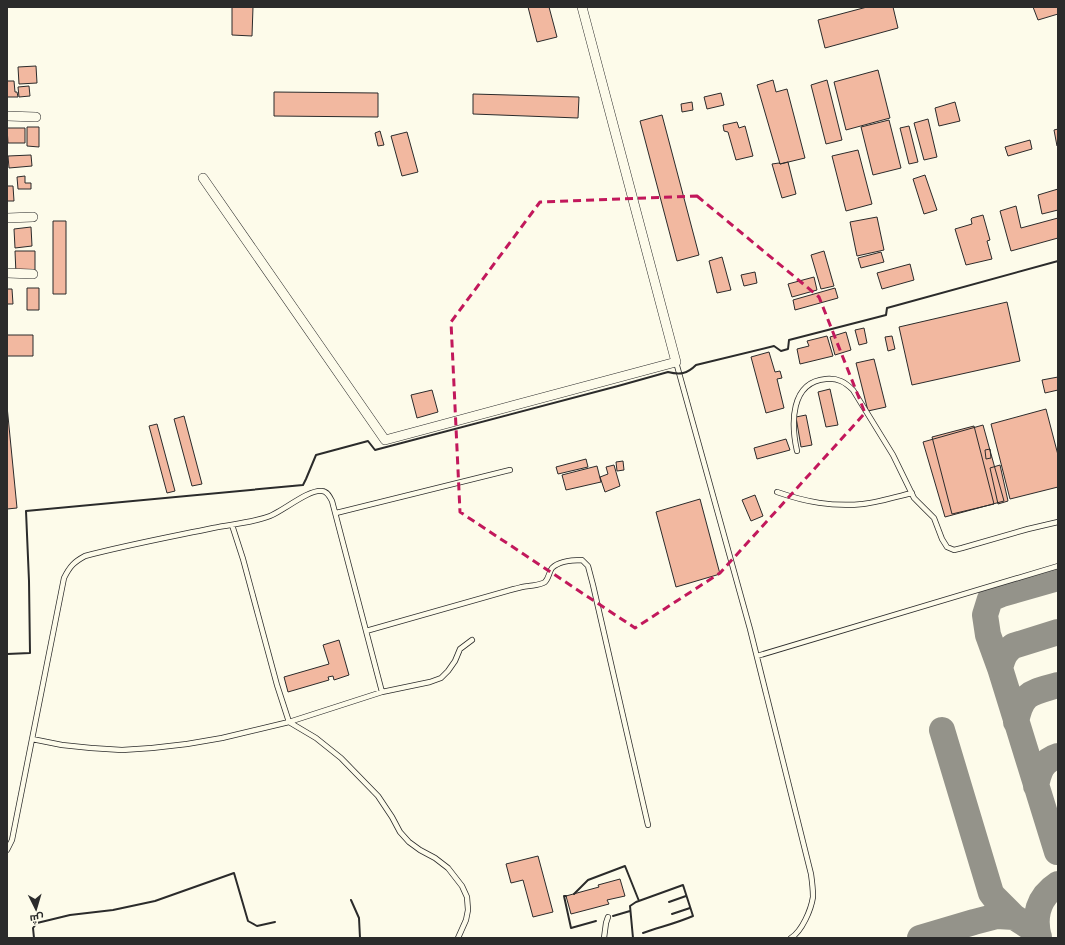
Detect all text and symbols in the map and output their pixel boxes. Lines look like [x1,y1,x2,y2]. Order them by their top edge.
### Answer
north arrow [16,889,56,929]
text: ش [29,911,45,927]

